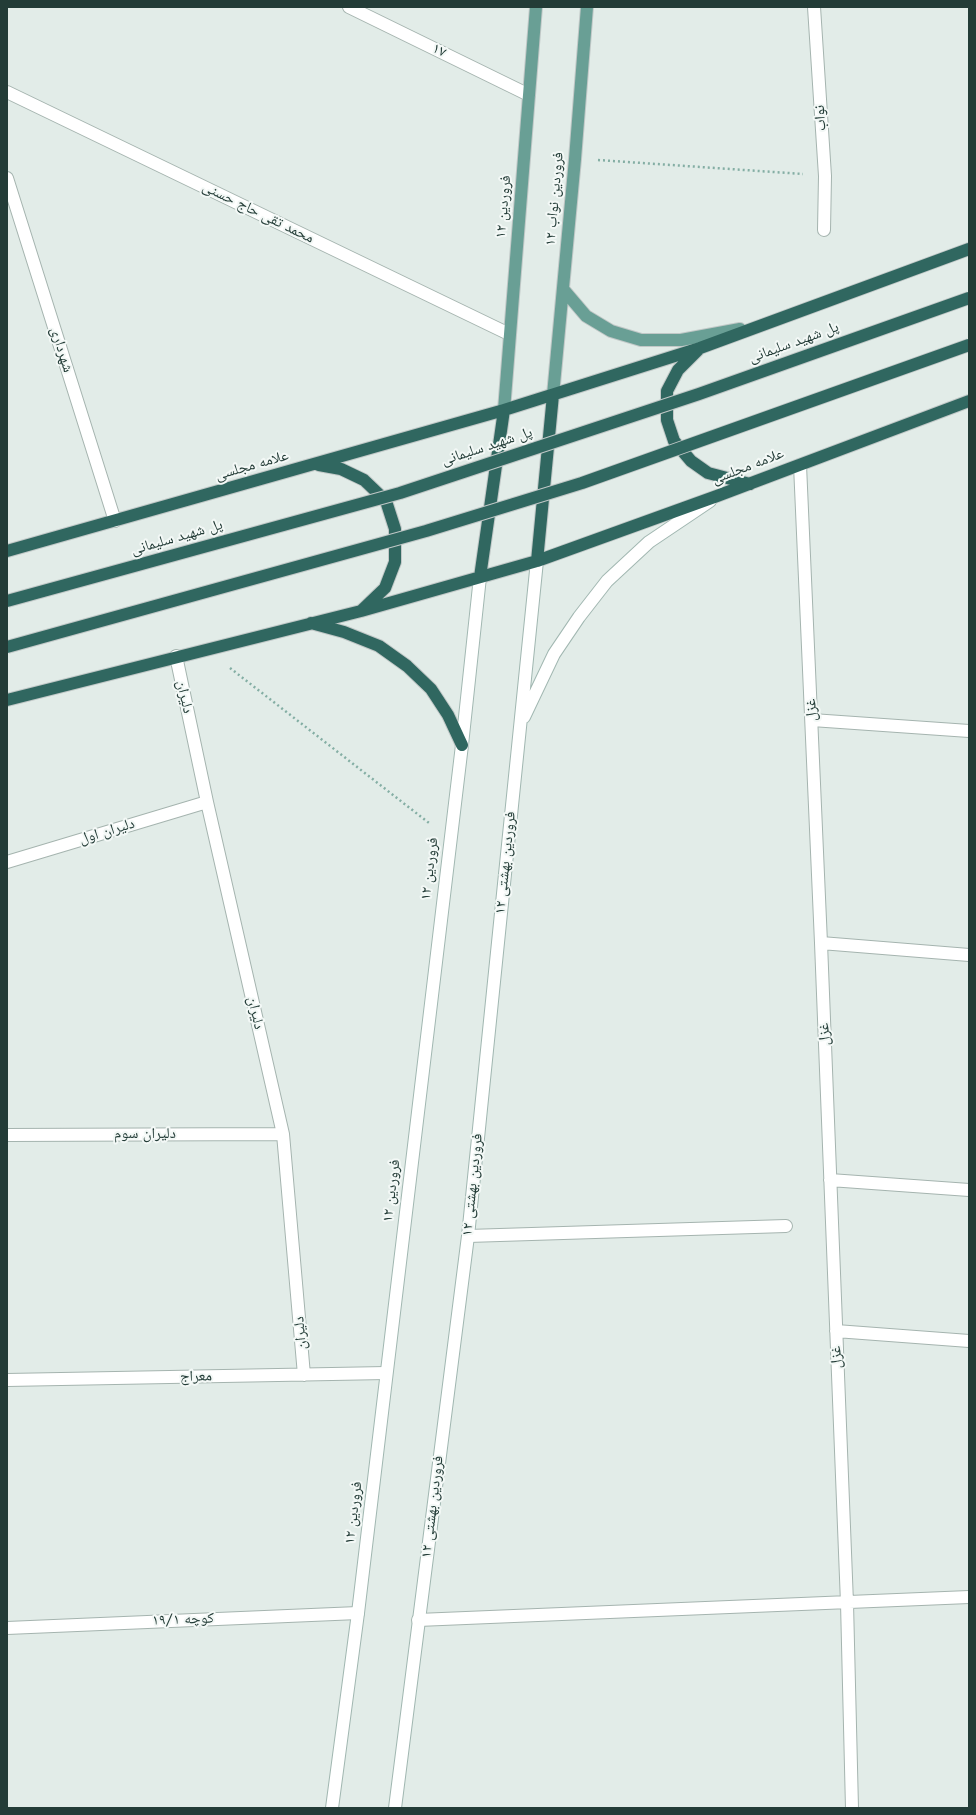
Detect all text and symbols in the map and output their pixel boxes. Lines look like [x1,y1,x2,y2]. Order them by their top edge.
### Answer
street label: ۱۷ [429,40,449,62]
street label: نواب [811,104,831,132]
street label: ۱۲ فروردین نواب [542,151,568,247]
street label: ۱۲ فروردین [492,175,516,239]
street label: محمد تقی حاج حسنی [199,178,317,248]
street label: پل شهید سلیمانی [747,318,841,368]
street label: شهرداری [46,325,76,375]
street label: پل شهید سلیمانی [439,424,535,470]
street label: علامه مجلسی [709,445,787,489]
street label: علامه مجلسی [213,447,291,485]
street label: پل شهید سلیمانی [129,516,225,560]
street label: دلیران [172,679,196,715]
street label: غزل [802,698,822,722]
street label: ۱۲ فروردین بهشتی [492,811,520,915]
street label: دلیران اول [77,815,137,849]
street label: ۱۲ فروردین [417,837,443,901]
street label: دلیران [242,995,268,1031]
street label: غزل [816,1022,834,1046]
street label: دلیران سوم [114,1125,176,1143]
street label: ۱۲ فروردین بهشتی [459,1133,487,1237]
street label: ۱۲ فروردین [379,1159,405,1223]
street label: دلیران [291,1316,311,1350]
street label: غزل [828,1345,846,1369]
street label: معراج [180,1368,212,1386]
street label: ۱۲ فروردین بهشتی [418,1455,448,1559]
street label: ۱۲ فروردین [341,1481,367,1545]
street label: کوچه ۱۹/۱ [152,1610,214,1630]

